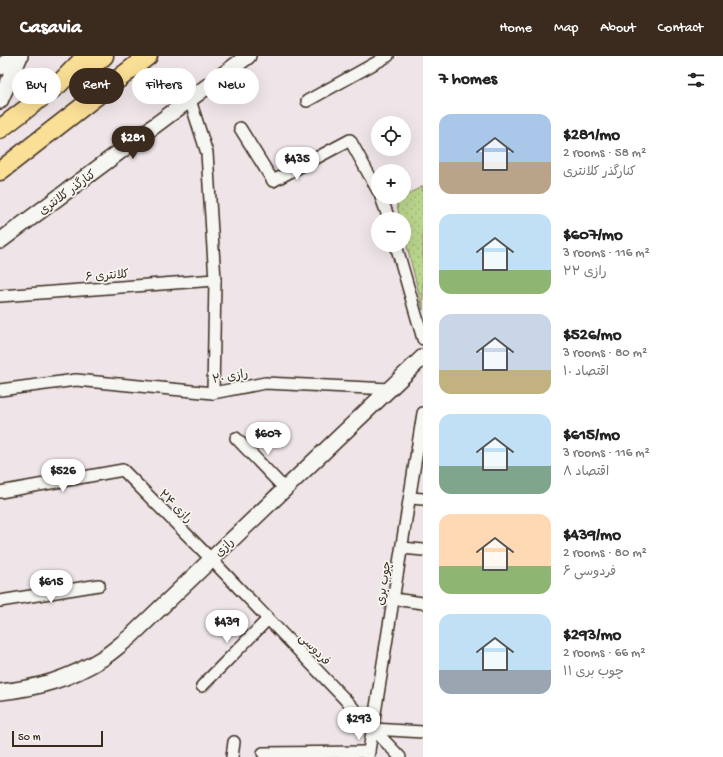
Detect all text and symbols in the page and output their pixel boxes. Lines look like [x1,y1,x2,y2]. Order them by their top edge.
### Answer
text: Casavia [20,17,81,40]
text: Home [500,20,532,37]
text: Map [554,20,578,37]
text: About [600,20,636,37]
text: Contact [658,20,703,37]
chip: Buy [12,68,61,104]
chip: Rent [69,68,124,104]
chip: Filters [132,68,196,104]
chip: New [204,68,259,104]
icon: filters [685,69,707,91]
text: 7 homes [439,70,497,90]
map controls [371,116,411,252]
button: locate [371,116,411,156]
pin: $281 [109,126,157,160]
text: $281/mo [563,126,620,146]
icon: home [471,130,519,178]
text: $281 [121,131,145,146]
text: 2 rooms · 58 m² [563,146,646,161]
pin: $435 [273,147,321,181]
text: $435 [284,152,310,167]
button: + [371,164,411,204]
text: کنارگذر کلانتری [563,165,636,180]
street label: کنارگذر کلانتری [36,167,99,219]
button: − [371,212,411,252]
text: $607/mo [563,226,623,246]
icon: home [471,230,519,278]
text: 3 rooms · 116 m² [563,246,650,261]
text: رازی ۲۲ [563,265,607,280]
street label: کلانتری ۶ [85,267,130,286]
text: $526/mo [563,326,622,346]
icon: home [471,330,519,378]
text: 3 rooms · 80 m² [563,346,647,361]
text: ۱۰ اقتصاد [563,365,609,380]
street label: رازی ۲۰ [211,368,249,388]
pin: $607 [244,422,292,456]
text: $615/mo [563,426,620,446]
text: $607 [255,427,281,442]
icon: home [471,430,519,478]
text: 3 rooms · 116 m² [563,446,650,461]
pin: $526 [39,459,87,493]
text: $526 [50,464,76,479]
text: ۸ اقتصاد [563,465,609,480]
street label: رازی ۲۴ [155,488,194,527]
text: $439/mo [563,526,621,546]
icon: home [471,530,519,578]
street label: رازی [213,536,238,561]
text: 2 rooms · 80 m² [563,546,647,561]
street label: چوب بری [375,560,395,606]
text: فردوسی ۶ [563,565,616,580]
pin: $615 [27,570,75,604]
text: $615 [39,575,63,590]
pin: $439 [203,610,251,644]
text: $439 [214,615,240,630]
text: $293/mo [563,626,621,646]
icon: home [471,630,519,678]
street label: فردوسی [295,632,332,669]
text: 2 rooms · 66 m² [563,646,645,661]
text: ۱۱ چوب بری [563,665,624,680]
pin: $293 [335,707,383,741]
text: $293 [346,712,372,727]
scale bar [12,729,103,748]
text: 50 m [18,732,40,744]

